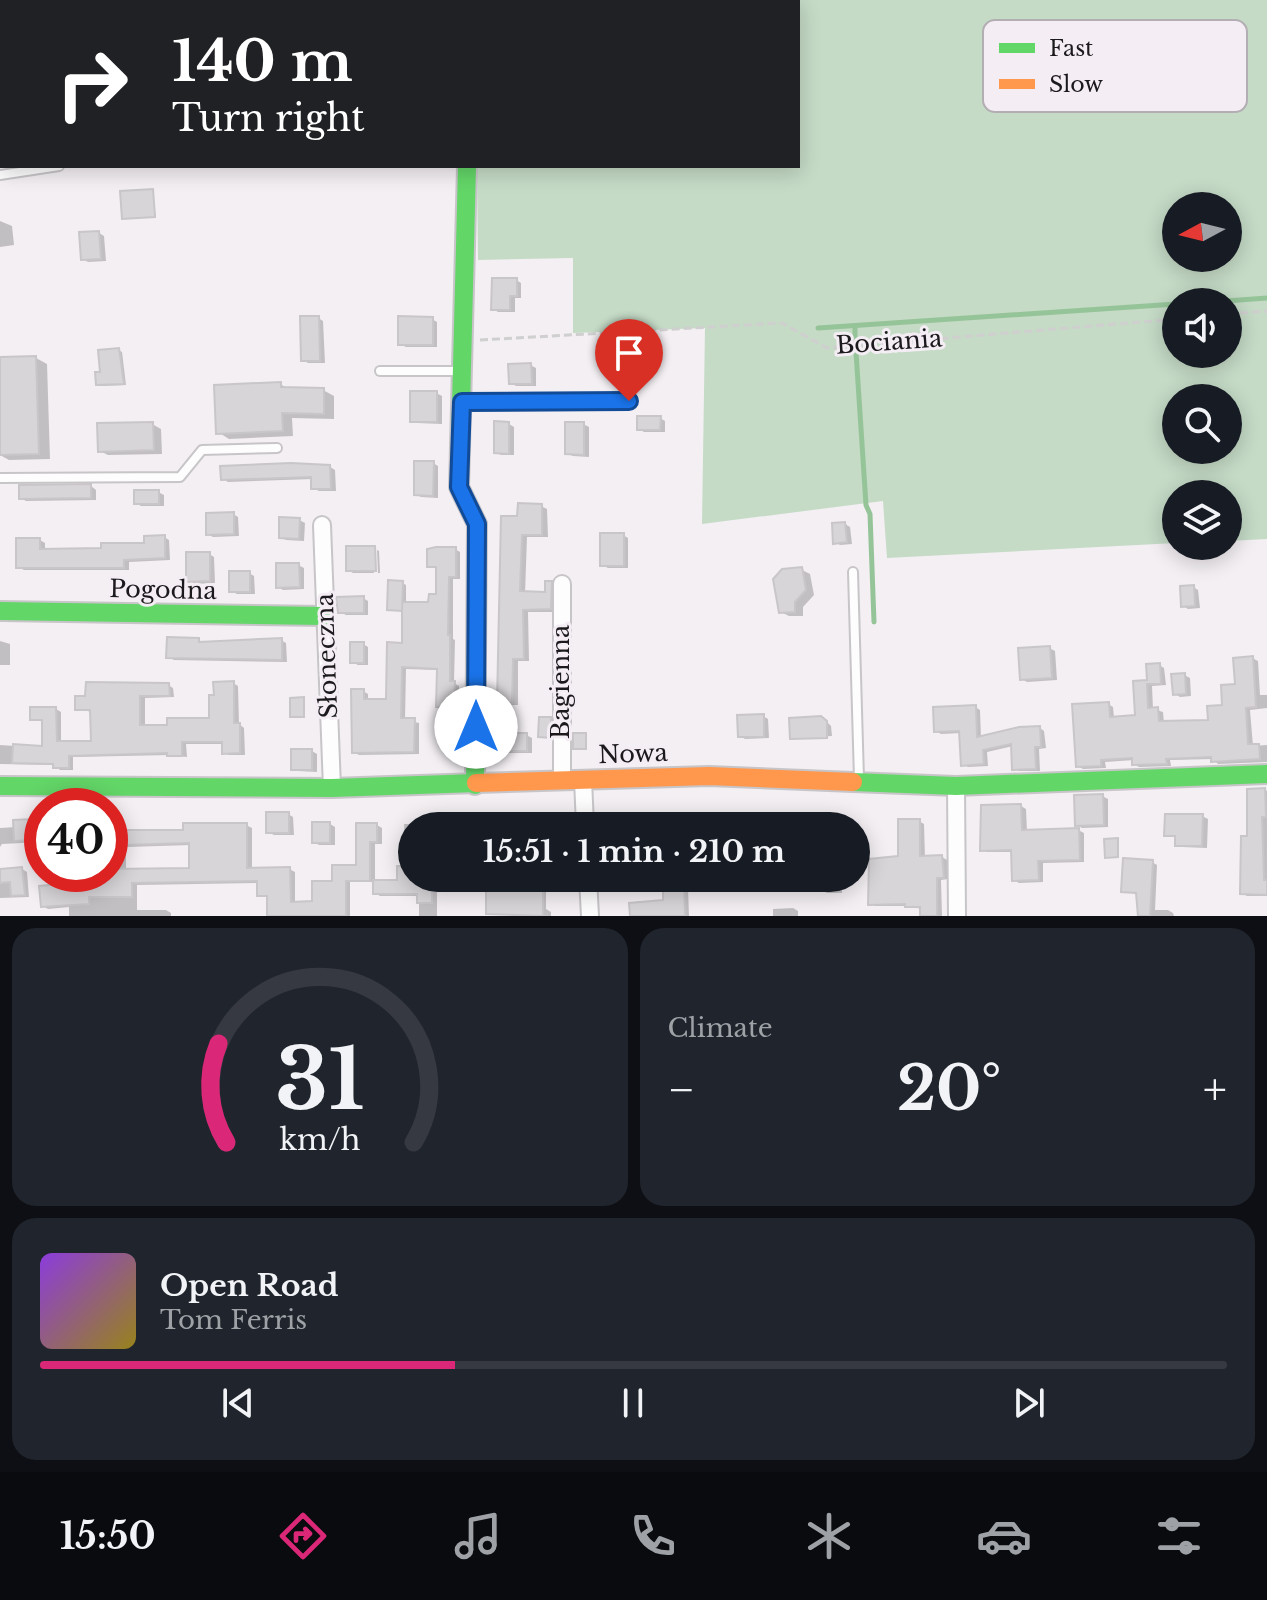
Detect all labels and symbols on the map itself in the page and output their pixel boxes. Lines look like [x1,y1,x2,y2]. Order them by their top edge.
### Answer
legend [983,20,1247,112]
text: Fast [1049,35,1094,62]
text: Slow [1049,71,1103,98]
north arrow [1162,192,1242,272]
pin [595,319,663,401]
street label: Bociania [835,323,944,360]
street label: Pogodna [109,574,218,605]
street label: Słoneczna [310,592,343,719]
street label: Bagienna [546,624,575,739]
position arrow [434,685,518,769]
street label: Nowa [598,738,669,769]
speed limit sign: 40 [24,788,128,892]

